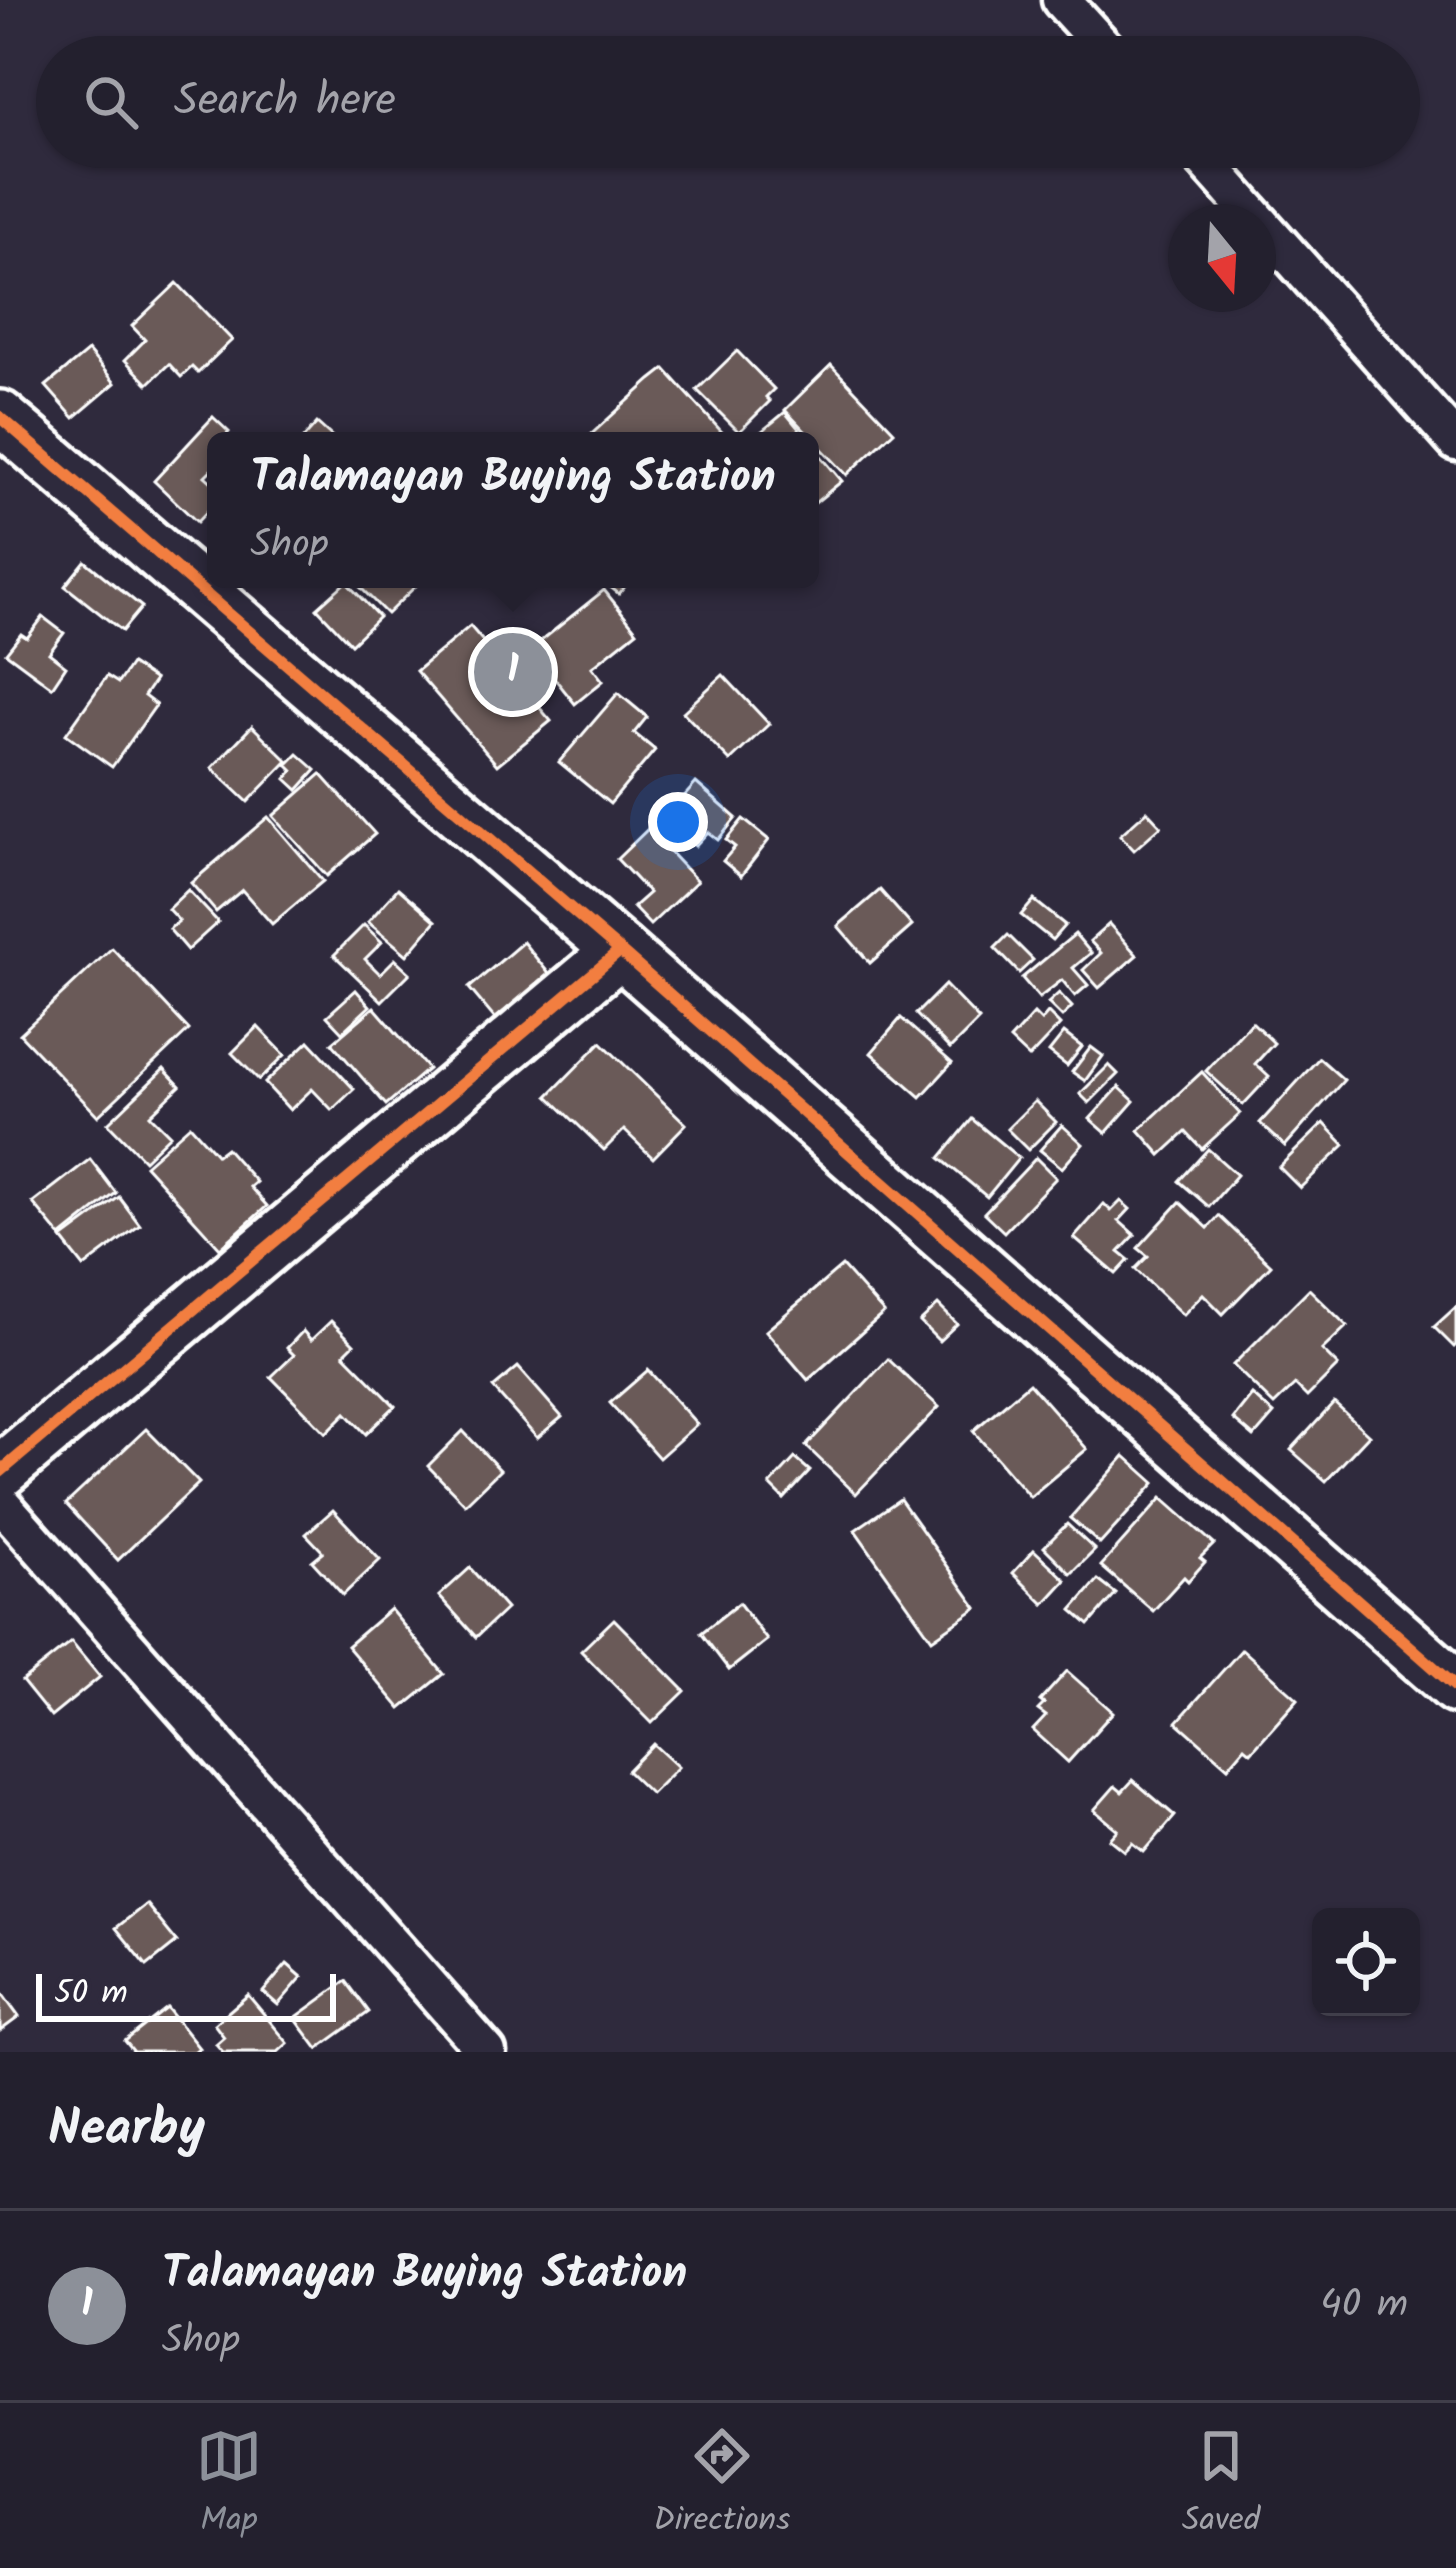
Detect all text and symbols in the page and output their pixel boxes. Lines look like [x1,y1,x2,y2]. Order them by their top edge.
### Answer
search box [36,36,1420,168]
text: Search here [174,66,396,138]
icon: search [78,69,144,135]
north arrow [1168,204,1276,312]
popup [207,432,819,588]
text: Talamayan Buying Station [250,443,776,515]
text: Shop [250,515,328,577]
pin: 1 [474,627,552,717]
your location [648,792,708,852]
map controls [1312,1908,1420,2016]
button: locate [1312,1908,1420,2016]
scale bar [36,1968,336,2021]
text: 50 m [54,1968,128,2021]
text: Nearby [48,2090,205,2171]
text: Talamayan Buying Station [162,2239,687,2311]
text: 1 [81,2275,93,2337]
text: 40 m [1320,2275,1408,2337]
text: Shop [162,2311,240,2373]
tab: Map [196,2423,262,2548]
tab: Directions [653,2423,790,2548]
tab: Saved [1182,2423,1260,2548]

